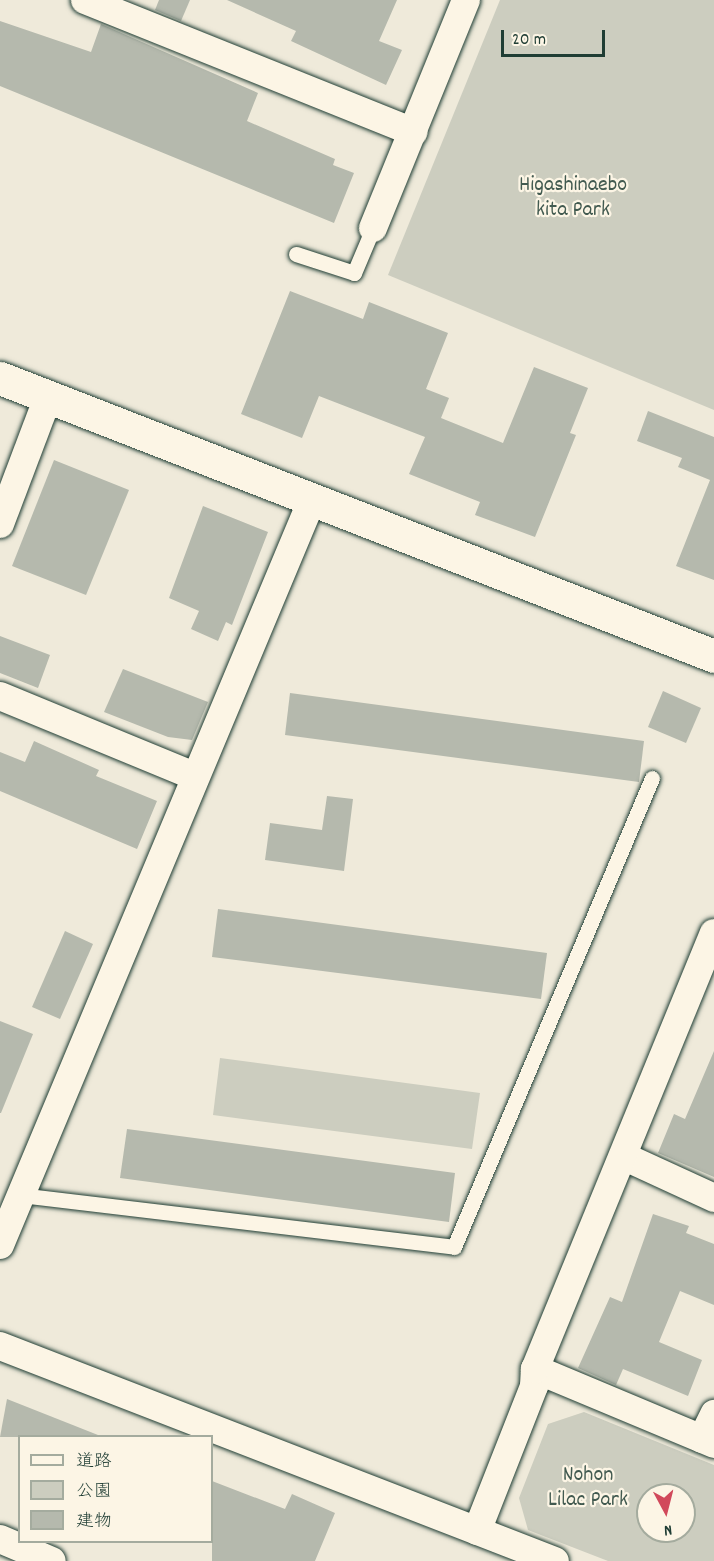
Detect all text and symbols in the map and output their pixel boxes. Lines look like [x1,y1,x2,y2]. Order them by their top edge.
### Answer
scale bar [504,18,608,56]
text: 20 m [512,28,546,53]
park label: Higashinaebo kita Park [519,172,627,224]
legend [18,1435,213,1543]
text: 道路 [76,1450,112,1475]
park label: Nohon Lilac Park [548,1462,628,1514]
text: 公園 [76,1480,112,1505]
north arrow [636,1483,696,1543]
text: 建物 [76,1510,112,1535]
text: N [663,1517,673,1541]

